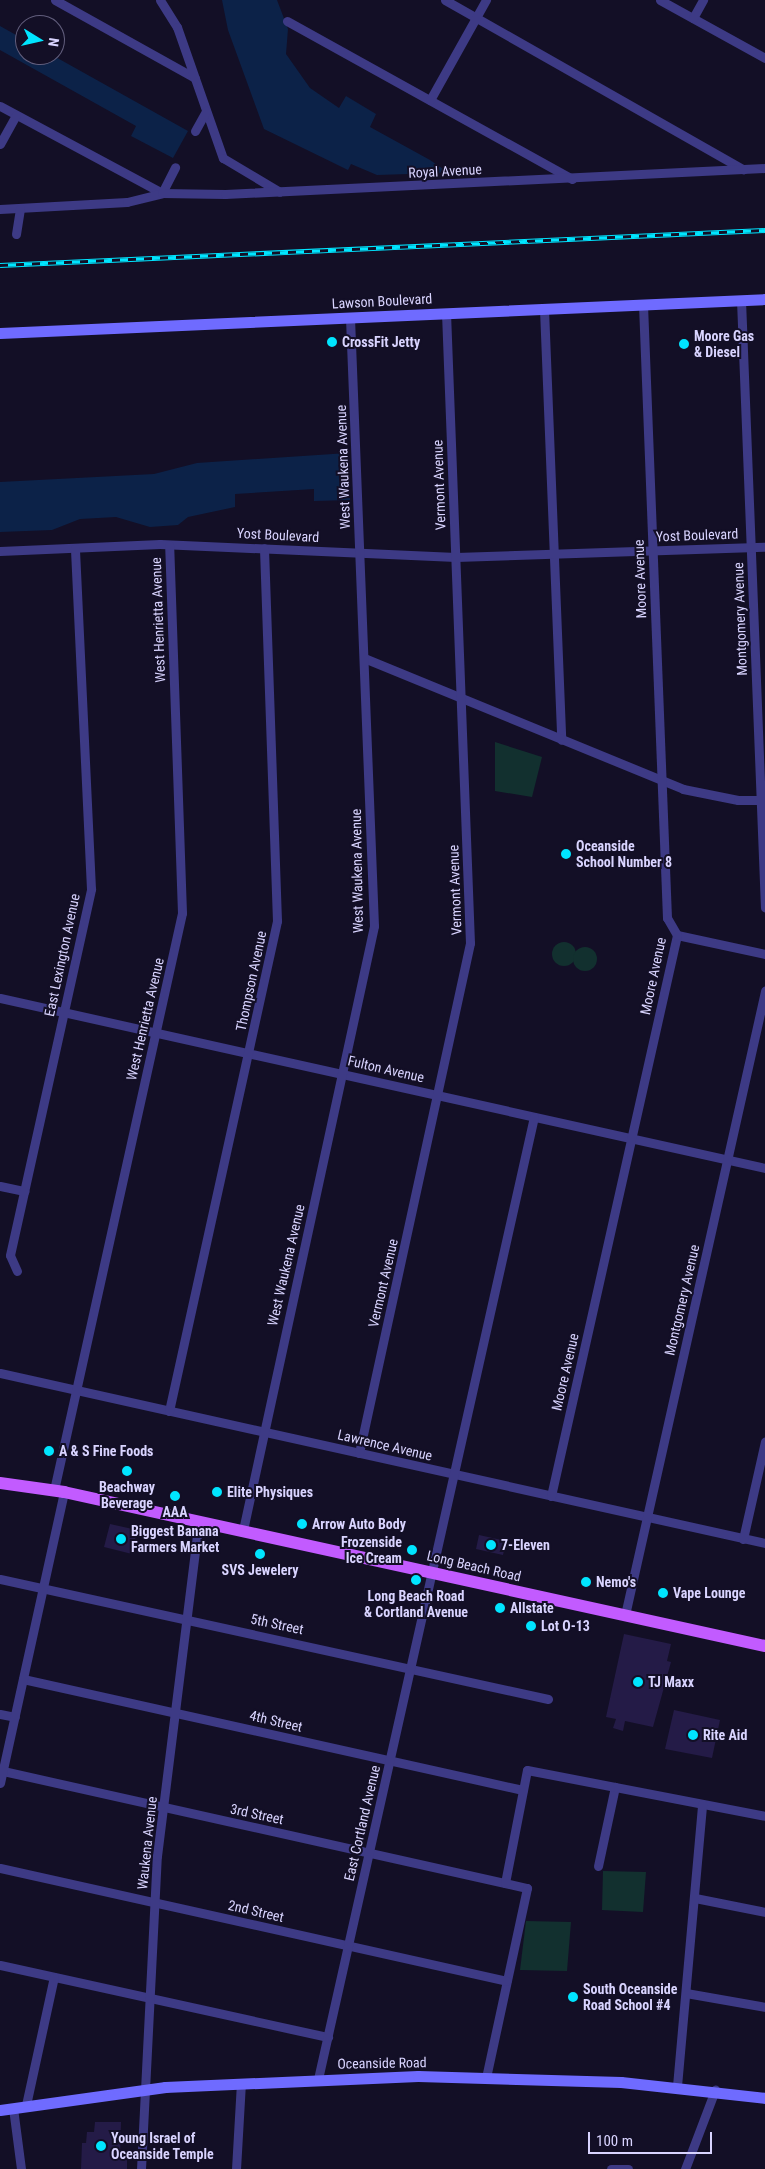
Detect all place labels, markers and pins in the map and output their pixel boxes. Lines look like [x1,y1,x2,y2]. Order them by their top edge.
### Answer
place label: Moore Gas & Diesel [694,328,754,361]
place label: CrossFit Jetty [342,334,420,350]
marker: CrossFit Jetty [326,336,338,348]
marker: Moore Gas & Diesel [678,338,690,350]
place label: Oceanside School Number 8 [576,838,672,870]
marker: Oceanside School Number 8 [560,848,572,860]
place label: A & S Fine Foods [59,1443,153,1459]
marker: A & S Fine Foods [43,1445,55,1457]
marker: Beachway Beverage [121,1465,133,1477]
place label: Beachway Beverage [99,1479,155,1511]
place label: Elite Physiques [227,1484,313,1500]
marker: Elite Physiques [211,1486,223,1498]
marker: AAA [169,1490,181,1502]
place label: AAA [162,1504,188,1520]
place label: Arrow Auto Body [312,1516,406,1532]
marker: Arrow Auto Body [296,1518,308,1530]
place label: Biggest Banana Farmers Market [131,1523,219,1555]
marker: Biggest Banana Farmers Market [115,1533,127,1545]
place label: Frozenside Ice Cream [341,1534,402,1566]
place label: 7-Eleven [501,1537,550,1553]
marker: 7-Eleven [485,1539,497,1551]
marker: Frozenside Ice Cream [406,1544,418,1556]
marker: SVS Jewelery [254,1548,266,1560]
place label: SVS Jewelery [222,1562,298,1578]
marker: Long Beach Road & Cortland Avenue [410,1574,422,1586]
place label: Nemo's [596,1574,636,1590]
marker: Nemo's [580,1576,592,1588]
place label: Vape Lounge [673,1585,745,1601]
marker: Vape Lounge [657,1587,669,1599]
place label: Long Beach Road & Cortland Avenue [364,1588,468,1620]
place label: Allstate [510,1600,554,1616]
marker: Allstate [494,1602,506,1614]
place label: Lot O-13 [541,1618,590,1634]
marker: Lot O-13 [525,1620,537,1632]
place label: TJ Maxx [648,1674,694,1690]
marker: TJ Maxx [632,1676,644,1688]
place label: Rite Aid [703,1727,747,1743]
marker: Rite Aid [687,1729,699,1741]
place label: South Oceanside Road School #4 [583,1981,677,2014]
marker: South Oceanside Road School #4 [567,1991,579,2003]
place label: Young Israel of Oceanside Temple [111,2130,214,2162]
marker: Young Israel of Oceanside Temple [95,2140,107,2152]

